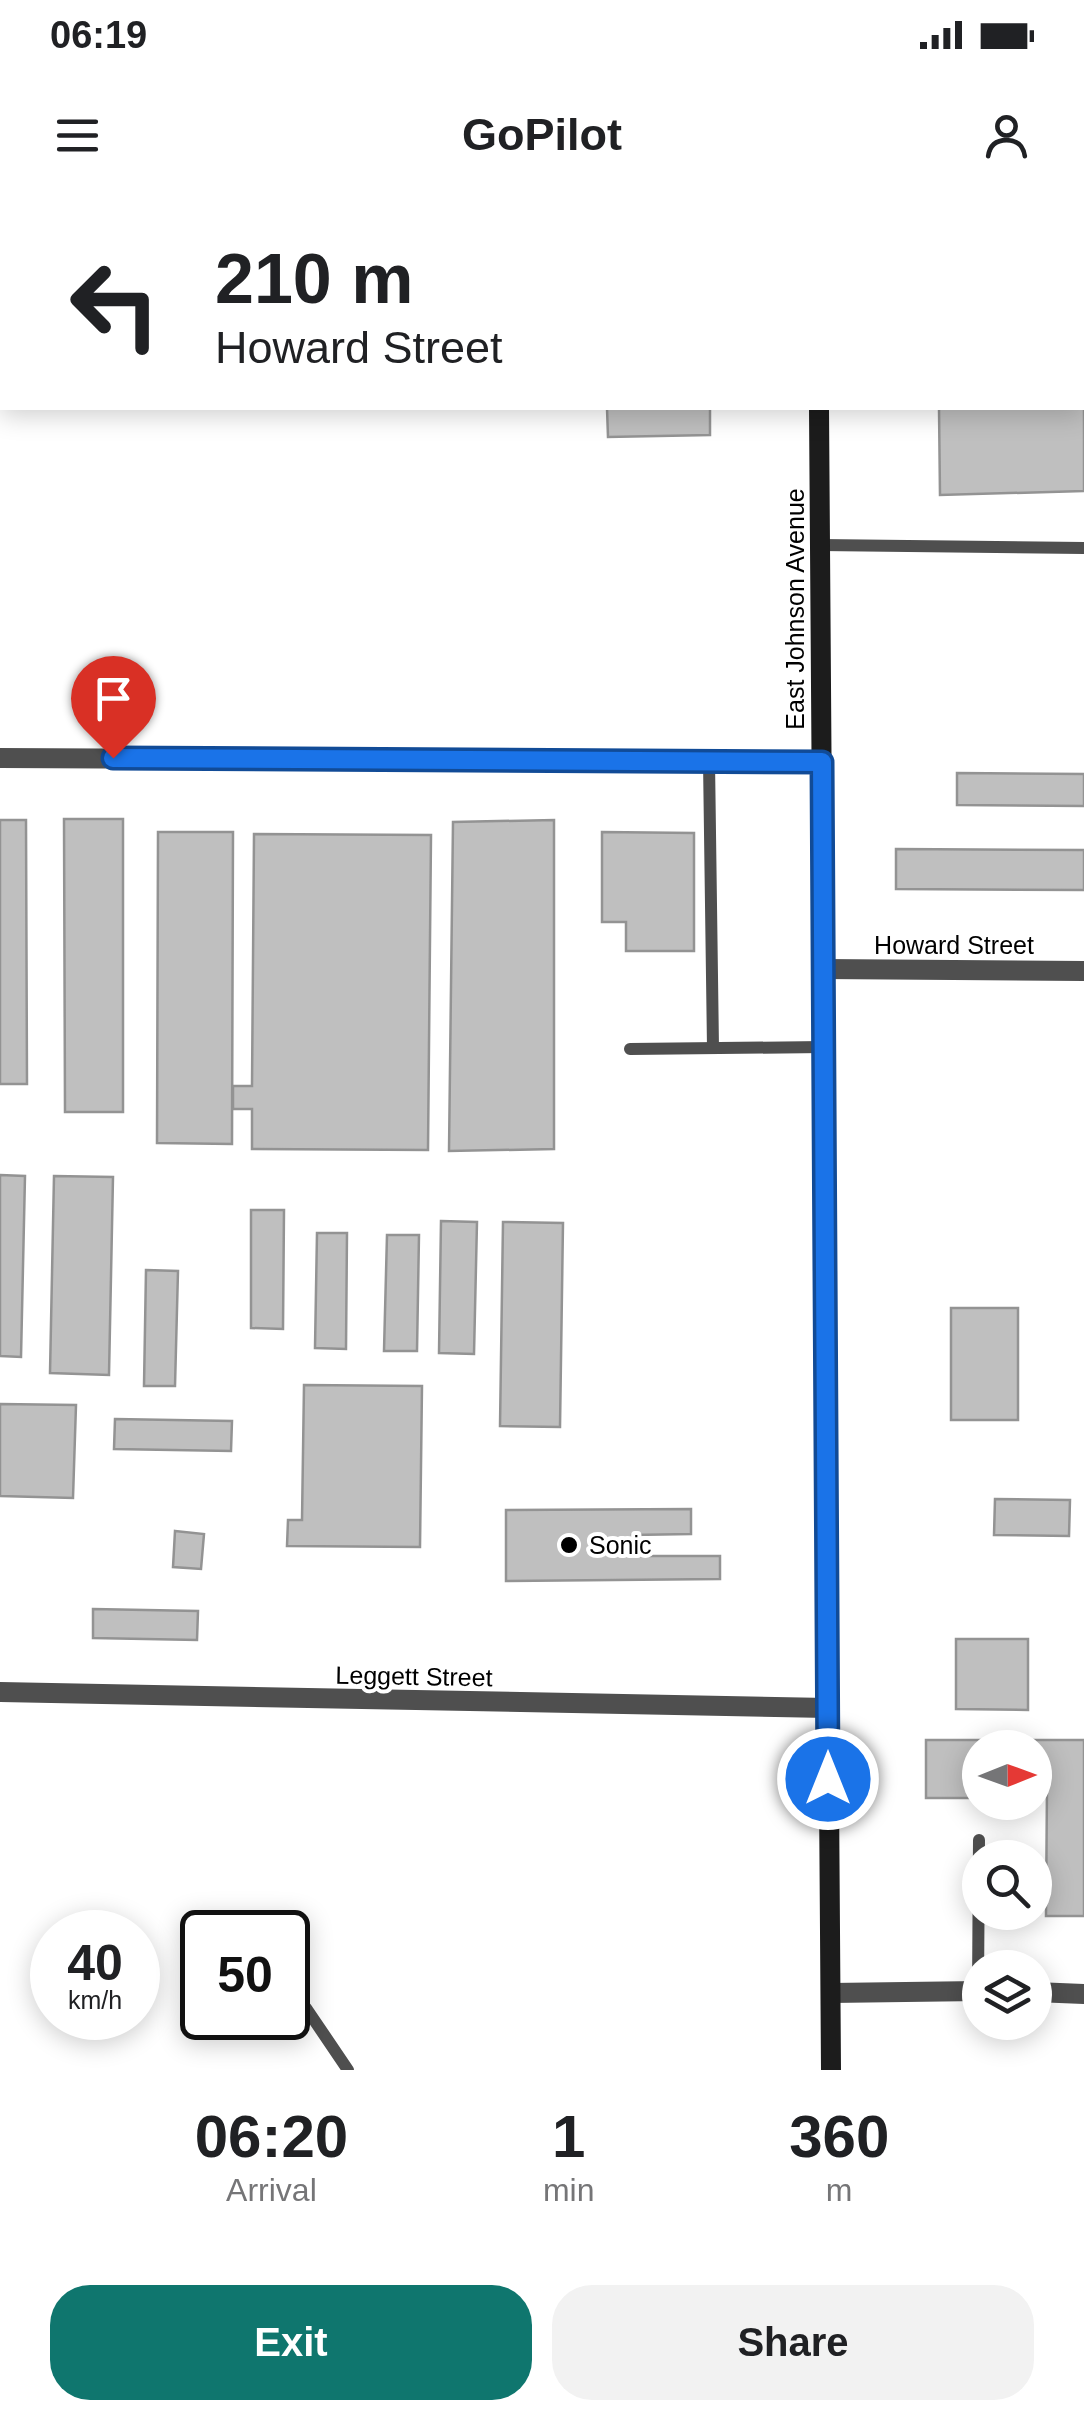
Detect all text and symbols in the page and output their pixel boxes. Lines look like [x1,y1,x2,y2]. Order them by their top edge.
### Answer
text: 06:19 [50,14,147,56]
icon: menu [50,108,105,163]
icon: person [979,108,1034,163]
text: GoPilot [462,109,622,160]
icon: left [50,240,180,370]
text: 210 m [215,240,413,318]
text: Howard Street [215,322,503,373]
street label: East Johnson Avenue [781,488,809,730]
pin [71,656,156,759]
icon: arrive [86,671,141,726]
street label: Howard Street [874,931,1034,959]
place label: Sonic [589,1531,652,1559]
marker: Sonic [558,1534,580,1556]
street label: Leggett Street [335,1661,493,1691]
position arrow [776,1727,880,1831]
north arrow [962,1730,1052,1820]
map controls [962,1730,1052,2040]
button: search [962,1840,1052,1930]
speed limit sign: 50 [180,1910,310,2040]
text: 40 [67,1935,123,1991]
button: layers [962,1950,1052,2040]
text: km/h [68,1986,122,2014]
text: 06:20 [195,2103,348,2170]
text: 1 [552,2103,585,2170]
text: 360 [789,2103,889,2170]
text: Arrival [226,2172,317,2208]
text: min [543,2172,594,2208]
text: m [826,2172,853,2208]
button: Exit [50,2285,532,2400]
button: Share [552,2285,1034,2400]

